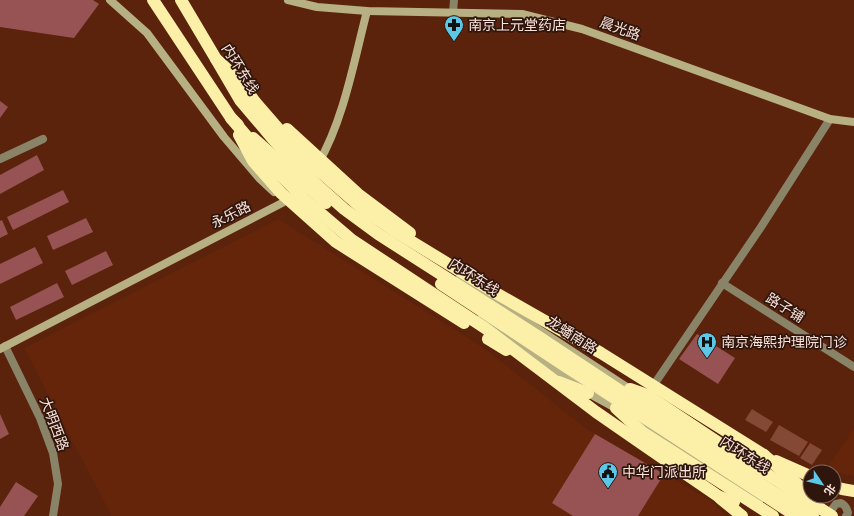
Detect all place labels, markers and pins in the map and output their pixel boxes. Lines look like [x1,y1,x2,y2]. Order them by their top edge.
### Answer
pharmacy icon: 南京上元堂药店 [443,14,465,42]
place label: 南京上元堂药店 [468,17,566,34]
hospital icon: 南京海熙护理院门诊 [696,331,718,359]
place label: 南京海熙护理院门诊 [721,334,847,351]
public building icon: 中华门派出所 [597,461,619,489]
place label: 中华门派出所 [622,464,706,481]

